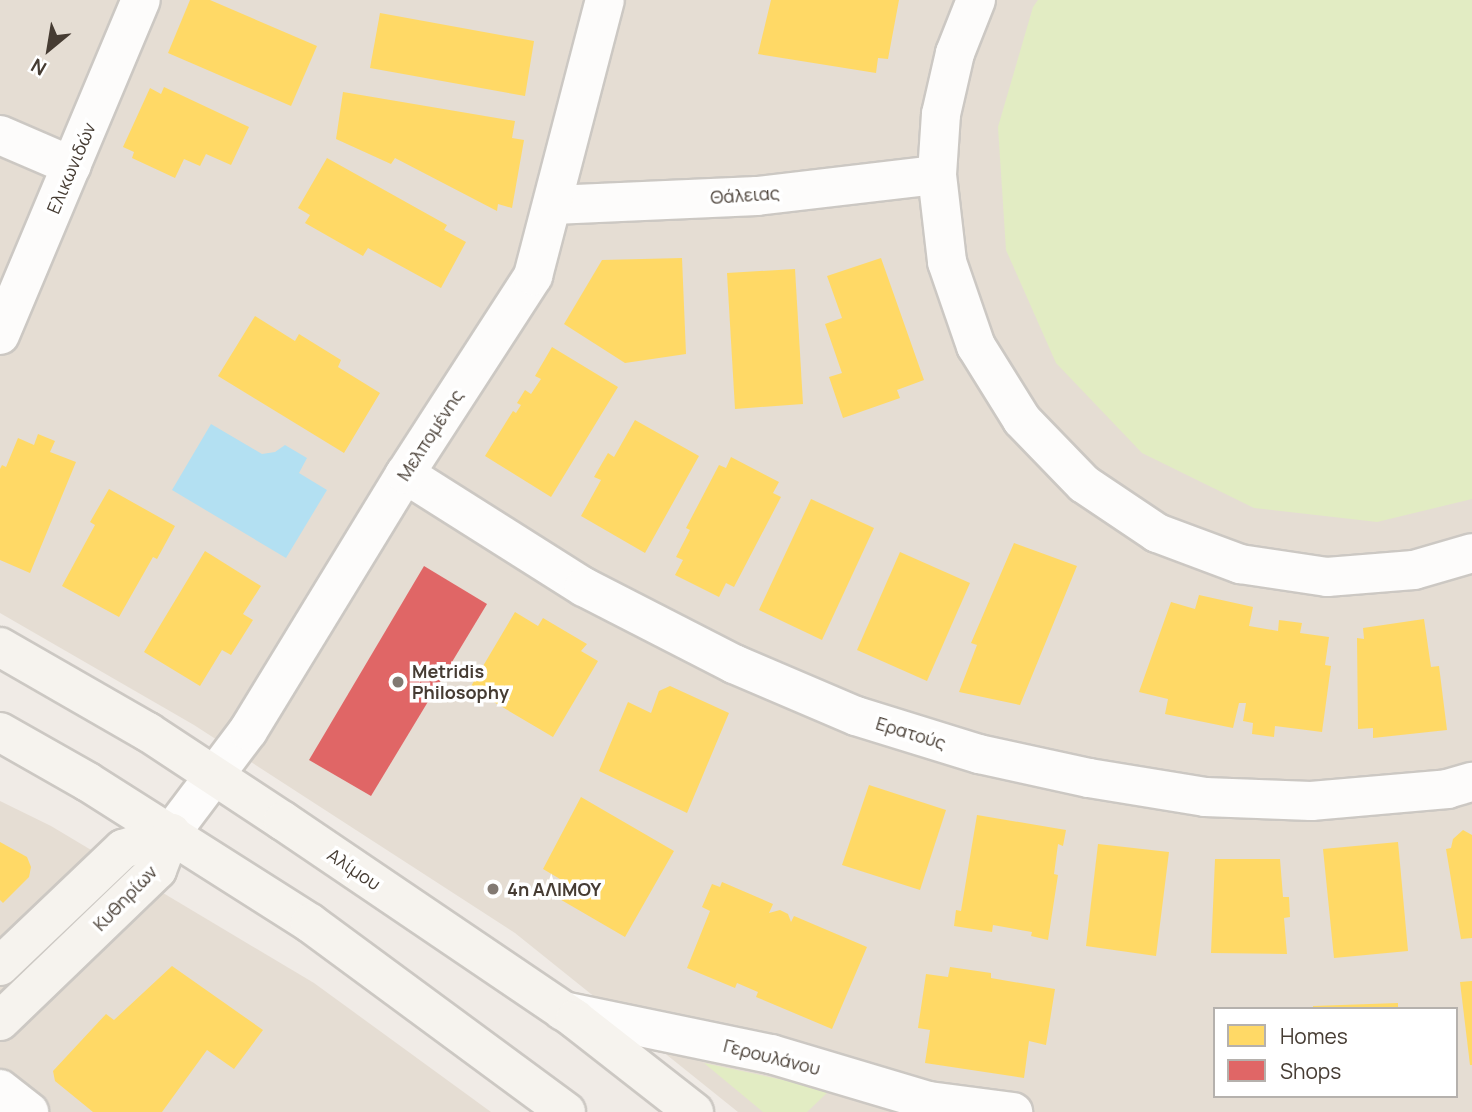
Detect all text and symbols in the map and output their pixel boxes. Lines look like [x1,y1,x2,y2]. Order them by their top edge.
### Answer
north arrow [14,14,84,84]
text: N [26,53,51,82]
street label: Ελικωνιδών [42,119,100,217]
street label: Θάλειας [710,182,780,208]
street label: Μελπομένης [392,385,468,485]
place label: Metridis Philosophy [412,661,509,704]
marker: Metridis Philosophy [390,674,406,690]
street label: Ερατούς [873,712,949,754]
street label: Αλίμου [323,843,385,895]
street label: Κυθηρίων [89,861,161,935]
place label: 4η ΑΛΙΜΟΥ [507,878,601,900]
marker: 4η ΑΛΙΜΟΥ [485,881,501,897]
legend [1213,1007,1458,1098]
text: Homes [1280,1022,1348,1050]
street label: Γερουλάνου [721,1035,823,1079]
text: Shops [1280,1057,1341,1085]

